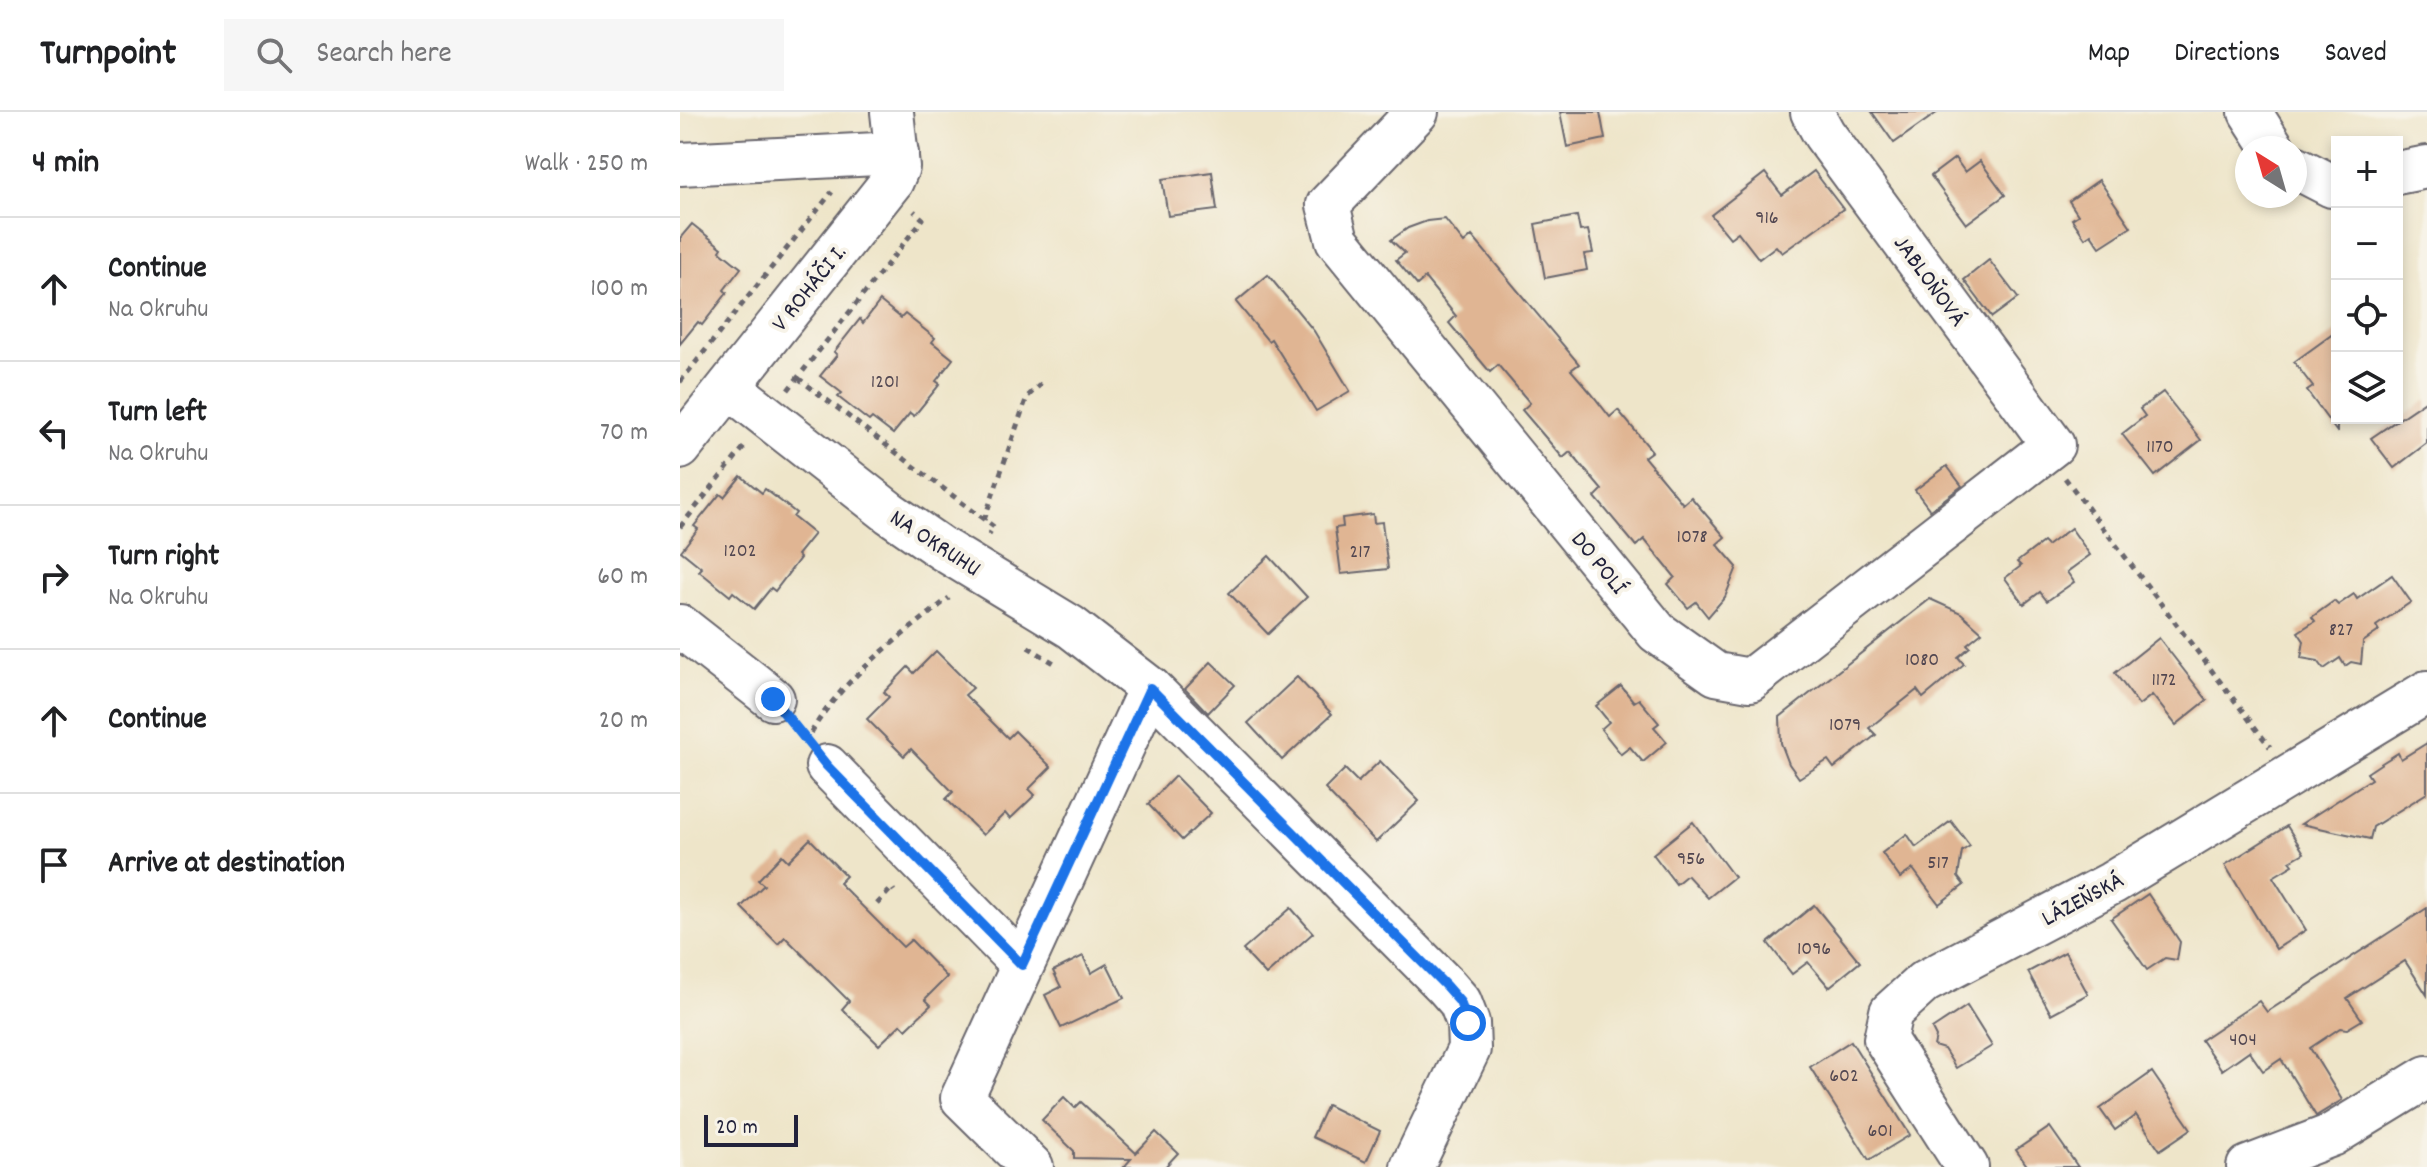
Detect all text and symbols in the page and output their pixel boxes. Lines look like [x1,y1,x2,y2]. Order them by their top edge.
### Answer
search box [224,19,784,91]
text: Turnpoint [40,28,176,83]
icon: search [252,33,296,77]
text: Search here [316,34,452,77]
text: Map [2088,35,2130,75]
text: Directions [2174,35,2280,75]
text: Saved [2324,35,2387,75]
north arrow [2235,136,2307,208]
map controls [2331,136,2403,424]
button: + [2331,136,2403,208]
text: 4 min [32,140,99,189]
text: Walk · 250 m [525,146,648,183]
house number: 916 [1755,205,1779,233]
button: − [2331,208,2403,280]
street label: JABLOŇOVÁ [1884,229,1973,335]
street label: V ROHÁČI I. [765,238,856,340]
text: Continue [108,249,207,292]
icon: ahead [32,267,76,311]
text: 100 m [590,271,648,308]
button: locate [2331,280,2403,352]
text: Na Okruhu [108,292,209,329]
button: layers [2331,352,2403,424]
house number: 1201 [871,369,899,397]
text: Turn left [108,393,207,436]
icon: left [32,411,76,455]
text: 70 m [600,415,648,452]
house number: 1170 [2146,434,2174,462]
text: Na Okruhu [108,436,209,473]
street label: NA OKRUHU [882,502,987,587]
house number: 1078 [1677,524,1707,552]
street label: DO POLÍ [1562,525,1635,604]
text: Turn right [108,537,219,580]
house number: 1202 [724,538,756,566]
house number: 217 [1350,539,1370,567]
icon: right [32,555,76,599]
text: 60 m [597,559,648,596]
text: Na Okruhu [108,580,209,617]
house number: 827 [2329,617,2353,645]
house number: 1080 [1905,647,1939,675]
house number: 1172 [2151,667,2177,695]
route end [755,681,791,717]
icon: ahead [32,699,76,743]
text: Continue [108,700,207,743]
text: 20 m [599,703,648,740]
house number: 1079 [1829,712,1861,740]
icon: arrive [32,843,76,887]
text: Arrive at destination [108,844,345,887]
house number: 956 [1677,846,1705,874]
house number: 517 [1927,850,1949,878]
street label: LÁZEŇSKÁ [2036,865,2131,937]
house number: 1096 [1797,936,1831,964]
route start [1450,1005,1486,1041]
house number: 404 [2229,1027,2257,1055]
house number: 602 [1829,1063,1859,1091]
scale bar [704,1111,798,1147]
text: 20 m [716,1113,758,1144]
house number: 601 [1867,1118,1893,1146]

